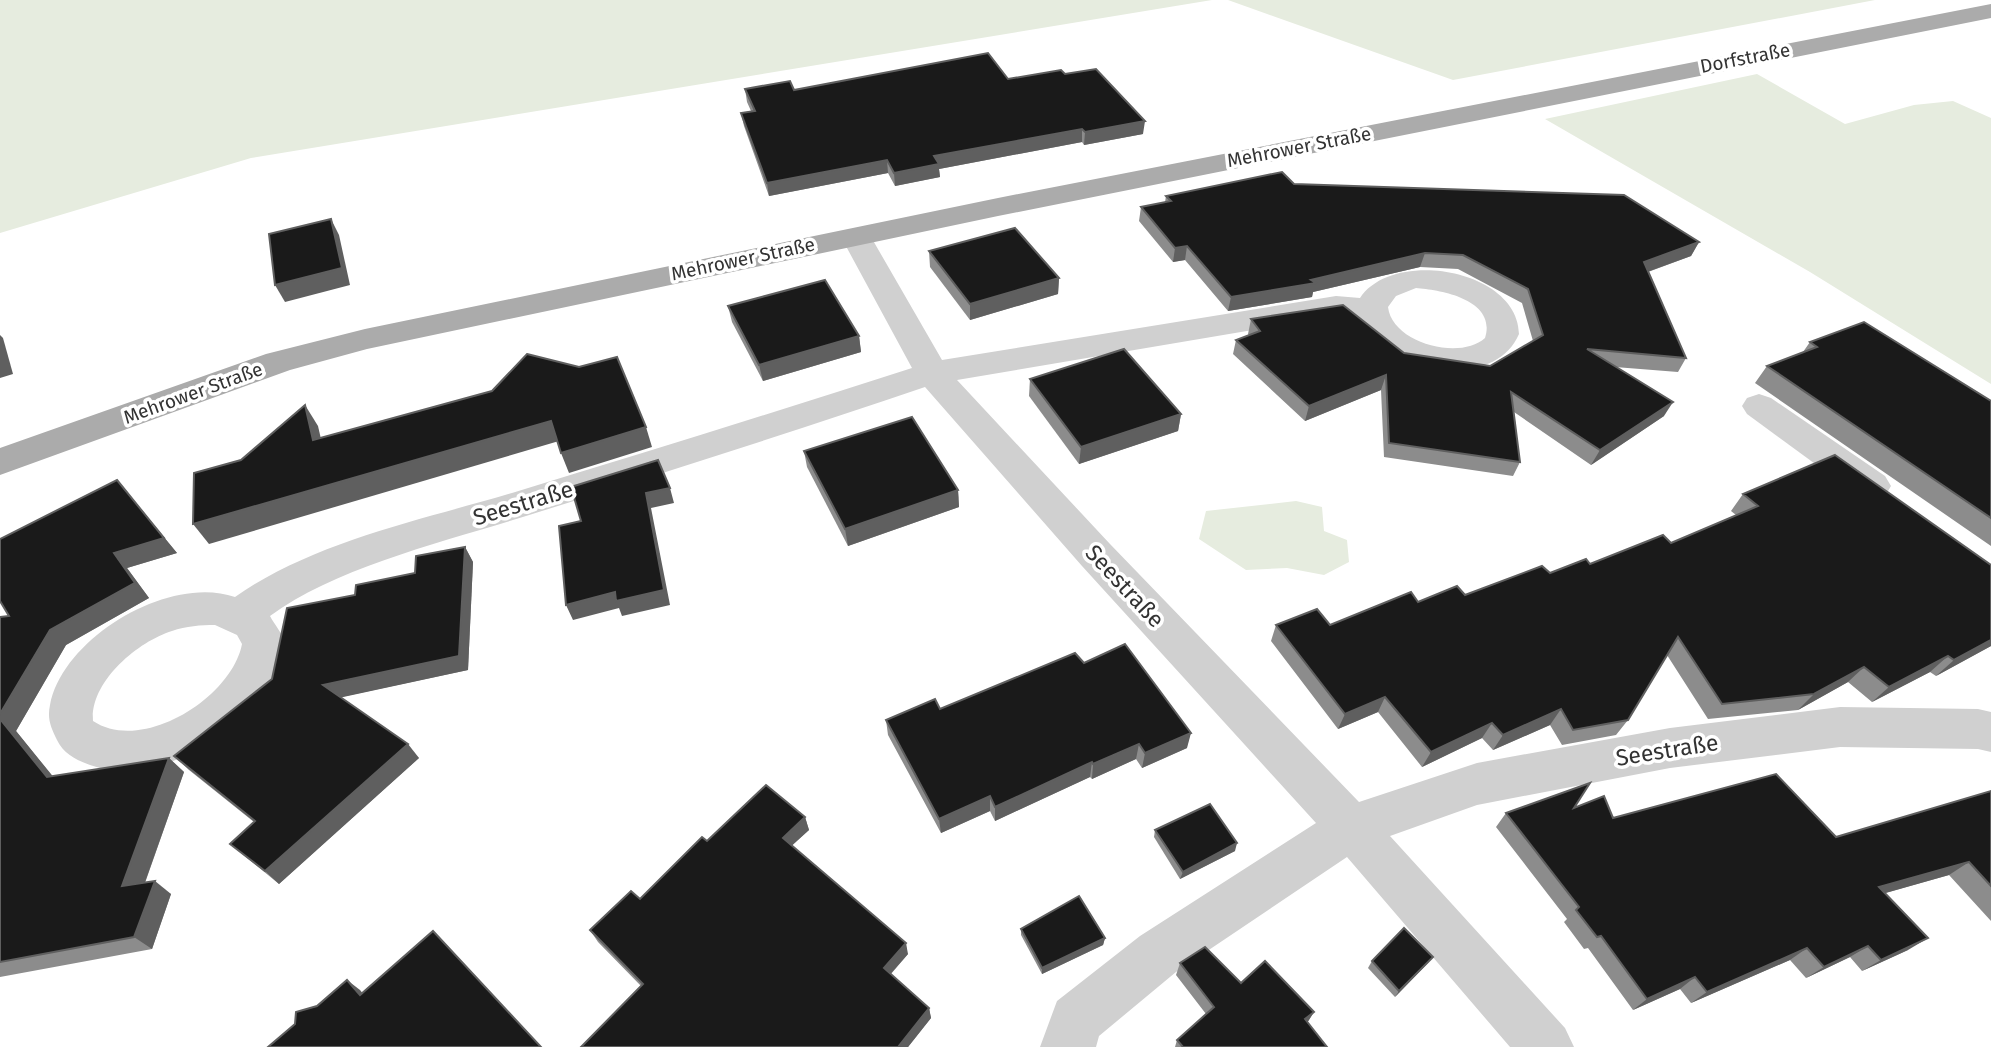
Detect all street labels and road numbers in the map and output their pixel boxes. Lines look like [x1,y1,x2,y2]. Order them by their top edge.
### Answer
street label: Dorfstraße [1698,38,1792,78]
street label: Mehrower Straße [1225,122,1373,172]
street label: Mehrower Straße [669,233,817,285]
street label: Mehrower Straße [120,357,266,429]
street label: Seestraße [469,474,577,532]
street label: Seestraße [1079,539,1171,633]
street label: Seestraße [1614,728,1720,772]

